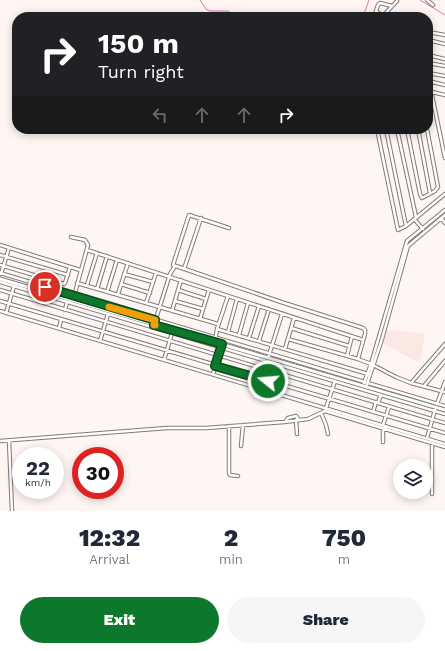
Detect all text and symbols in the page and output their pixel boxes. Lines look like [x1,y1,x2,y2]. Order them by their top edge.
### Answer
text: 150 m [98,27,179,60]
icon: right [32,28,84,80]
text: Turn right [98,61,184,82]
icon: left [149,104,171,126]
icon: ahead [191,104,213,126]
icon: ahead [233,104,255,126]
icon: right [275,104,297,126]
pin [28,270,62,304]
icon: arrive [34,276,56,298]
position arrow [247,360,289,402]
speed limit sign: 30 [72,447,124,499]
text: 22 [26,456,50,480]
map controls [393,459,433,499]
button: layers [393,459,433,499]
text: km/h [25,477,51,488]
text: 12:32 [79,524,140,552]
text: 2 [224,524,238,552]
text: 750 [322,524,366,552]
text: Arrival [89,552,130,567]
text: min [219,552,243,567]
text: m [338,552,350,567]
button: Exit [20,597,219,643]
button: Share [227,597,425,643]

